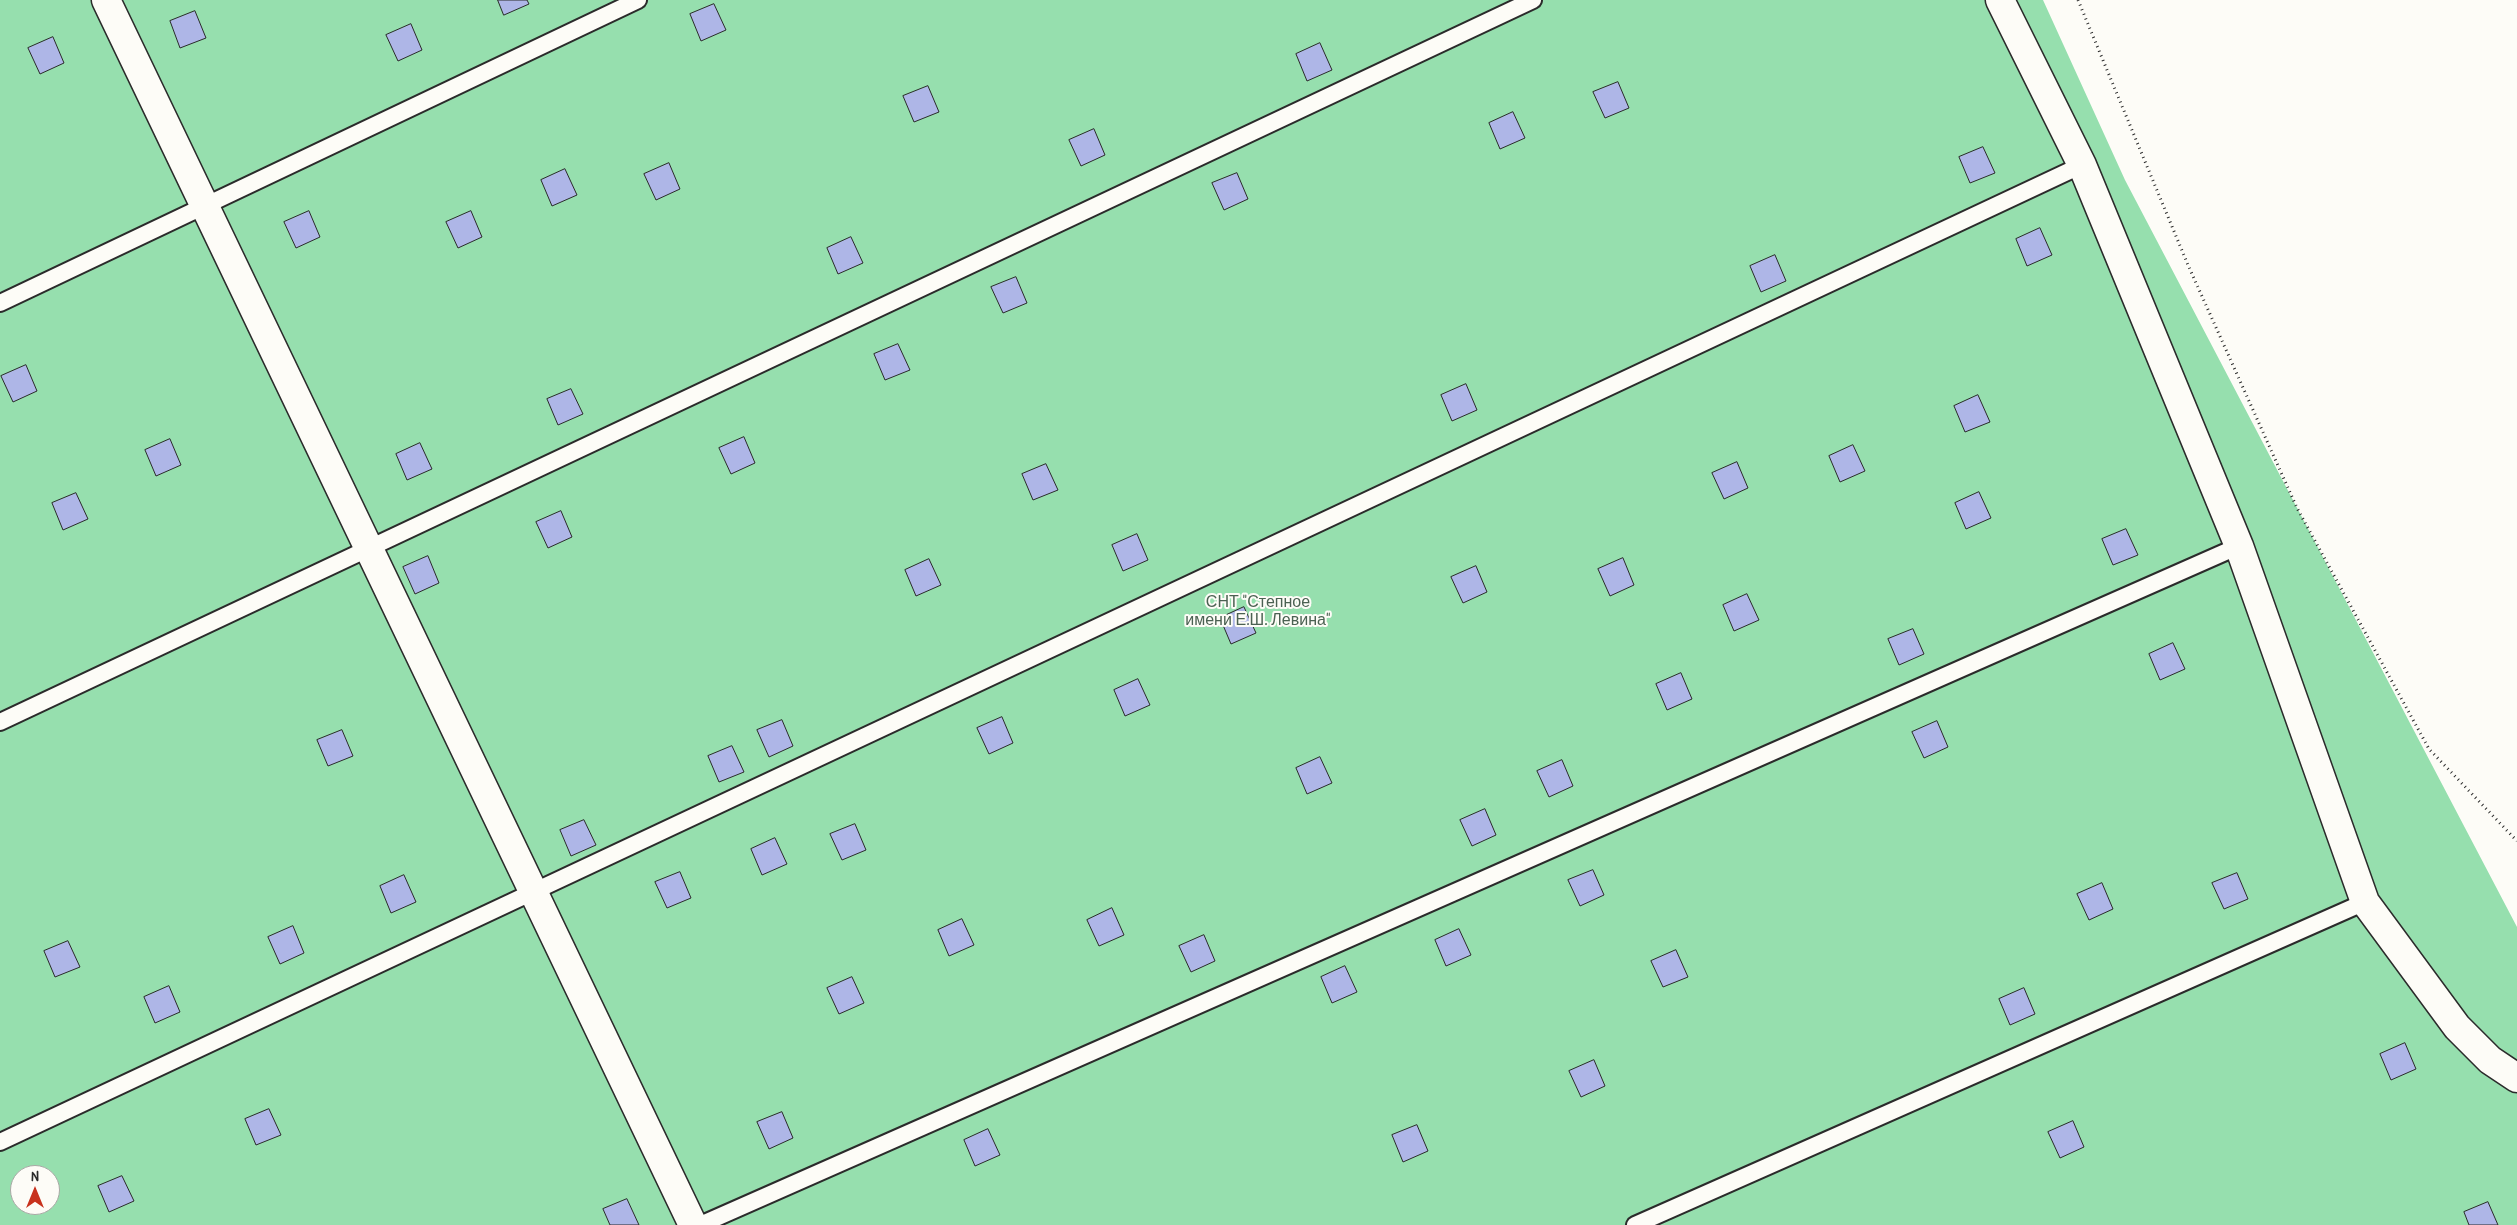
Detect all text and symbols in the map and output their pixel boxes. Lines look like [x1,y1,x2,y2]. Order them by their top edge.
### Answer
park label: СНТ "Степное имени Е.Ш. Левина" [1185,593,1331,631]
north arrow [10,1165,60,1215]
text: N [31,1166,39,1185]

